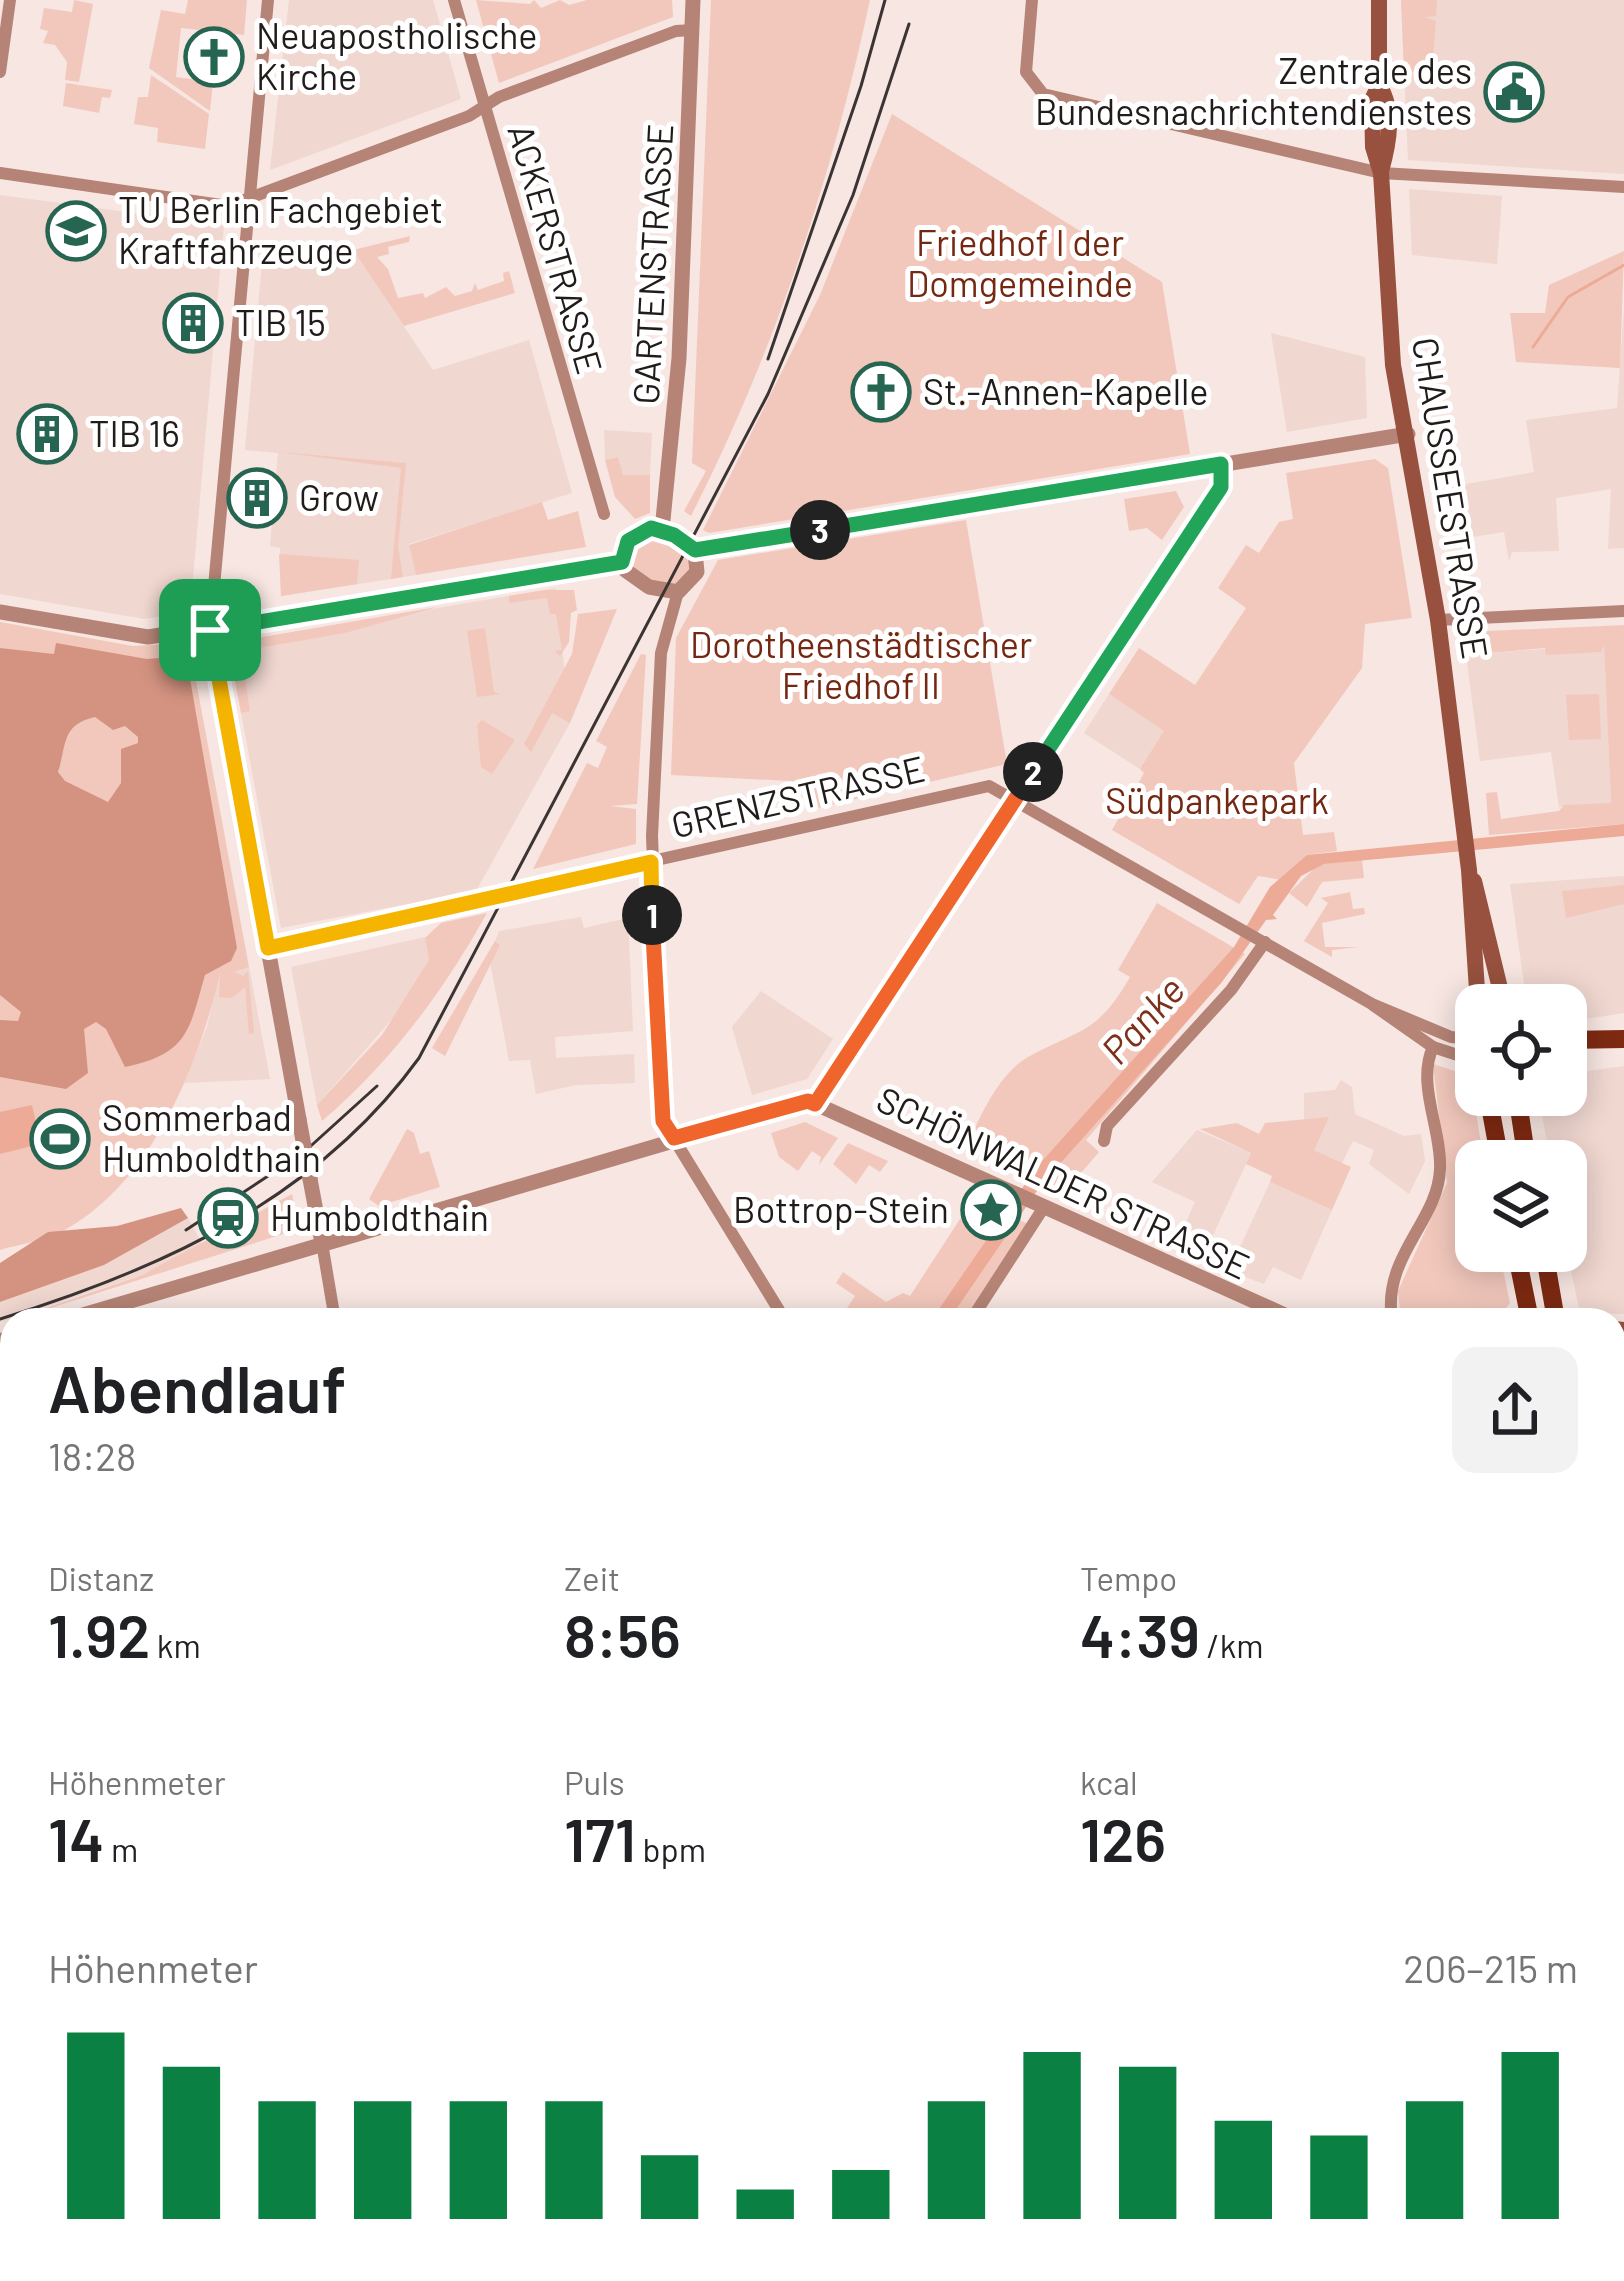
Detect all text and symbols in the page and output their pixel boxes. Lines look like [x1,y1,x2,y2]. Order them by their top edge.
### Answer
place label: Neuapostholische Kirche [256,13,537,97]
church icon: Neuapostholische Kirche [183,26,245,88]
place label: Zentrale des Bundesnachrichtendienstes [1035,48,1472,132]
public building icon: Zentrale des Bundesnachrichtendienstes [1483,61,1545,123]
street label: ACKERSTRASSE [500,119,613,378]
street label: GARTENSTRASSE [623,122,680,405]
place label: TU Berlin Fachgebiet Kraftfahrzeuge [118,187,443,271]
school or university icon: TU Berlin Fachgebiet Kraftfahrzeuge [45,200,107,262]
park label: Friedhof I der Domgemeinde [907,220,1133,304]
building icon: TIB 15 [162,292,224,354]
place label: TIB 15 [235,300,326,343]
street label: CHAUSSEESTRASSE [1405,334,1498,661]
church icon: St.-Annen-Kapelle [850,361,912,423]
place label: St.-Annen-Kapelle [923,369,1208,412]
building icon: TIB 16 [16,403,78,465]
place label: TIB 16 [89,411,180,454]
building icon: Grow [226,467,288,529]
place label: Grow [299,475,379,518]
pin: 3 [790,500,850,560]
text: 3 [811,510,829,550]
pin [159,579,261,681]
icon: arrive [177,597,243,663]
park label: Dorotheenstädtischer Friedhof II [690,622,1032,706]
pin: 2 [1003,742,1063,802]
street label: GRENZSTRASSE [667,746,928,846]
text: 2 [1024,752,1042,792]
park label: Südpankepark [1105,778,1329,821]
pin: 1 [622,885,682,945]
text: 1 [646,895,658,935]
water label: Panke [1090,966,1193,1072]
map controls [1455,984,1587,1272]
button: locate [1455,984,1587,1116]
street label: SCHÖNWALDER STRASSE [871,1076,1256,1287]
place label: Sommerbad Humboldthain [102,1095,321,1179]
sports icon: Sommerbad Humboldthain [29,1108,91,1170]
button: layers [1455,1140,1587,1272]
place icon: Bottrop-Stein [960,1179,1022,1241]
station icon: Humboldthain [197,1187,259,1249]
place label: Bottrop-Stein [733,1187,949,1230]
place label: Humboldthain [270,1195,489,1238]
text: Abendlauf [48,1347,346,1426]
button: share [1452,1347,1578,1473]
text: 18:28 [48,1432,136,1479]
text: Distanz [48,1558,154,1598]
text: Zeit [564,1558,620,1598]
text: Tempo [1080,1558,1177,1598]
text: 1.92 [48,1598,150,1670]
text: 8:56 [564,1598,681,1670]
text: 4:39 [1080,1598,1200,1670]
text: km [150,1625,201,1665]
text: /km [1200,1625,1264,1665]
text: Höhenmeter [48,1762,226,1802]
text: Puls [564,1762,625,1802]
text: kcal [1080,1762,1138,1802]
text: 14 [48,1802,104,1874]
text: 171 [564,1802,636,1874]
text: 126 [1080,1802,1166,1874]
text: m [104,1829,138,1869]
text: bpm [636,1829,706,1869]
text: Höhenmeter [48,1944,258,1991]
text: 206–215 m [1403,1944,1578,1991]

